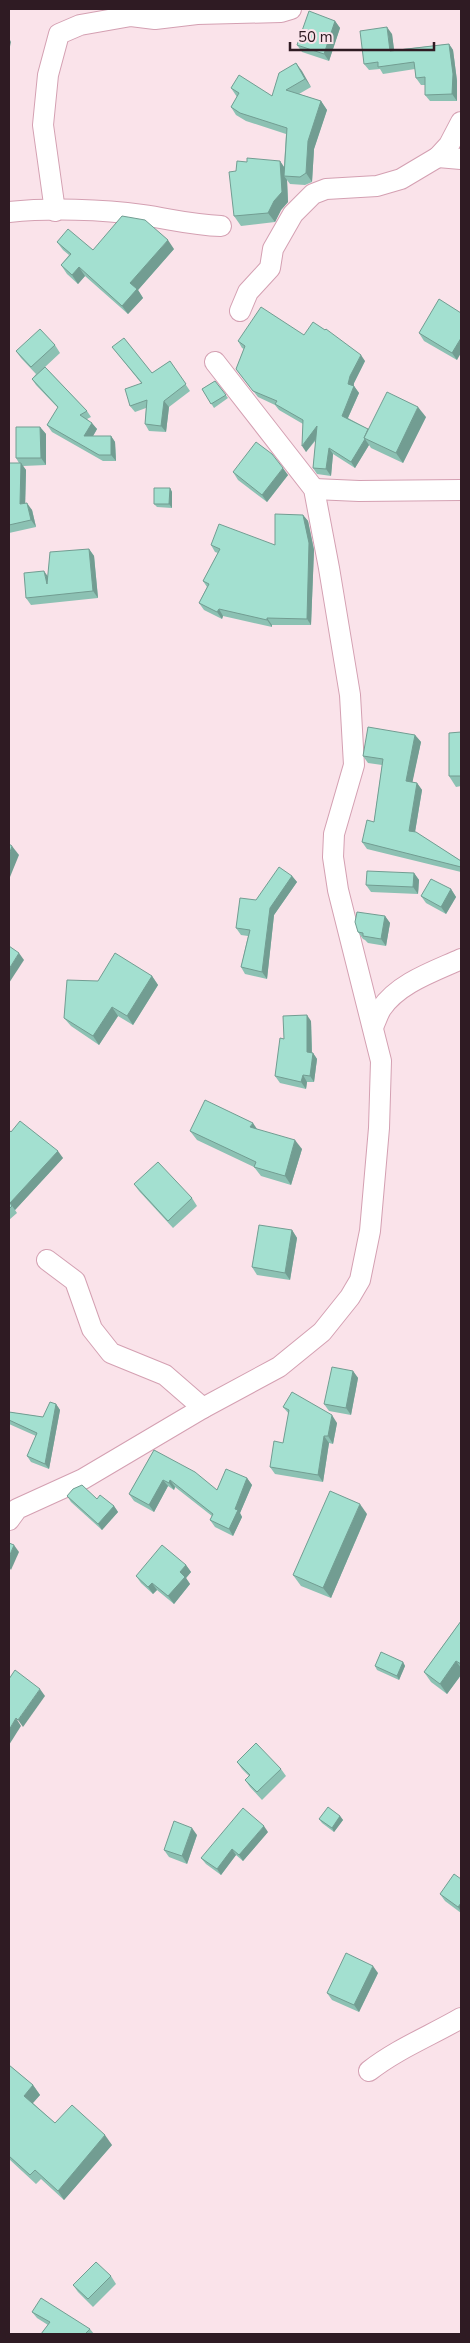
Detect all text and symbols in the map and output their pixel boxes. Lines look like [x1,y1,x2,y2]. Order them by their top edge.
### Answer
scale bar [290,20,434,52]
text: 50 m [298,27,333,47]

